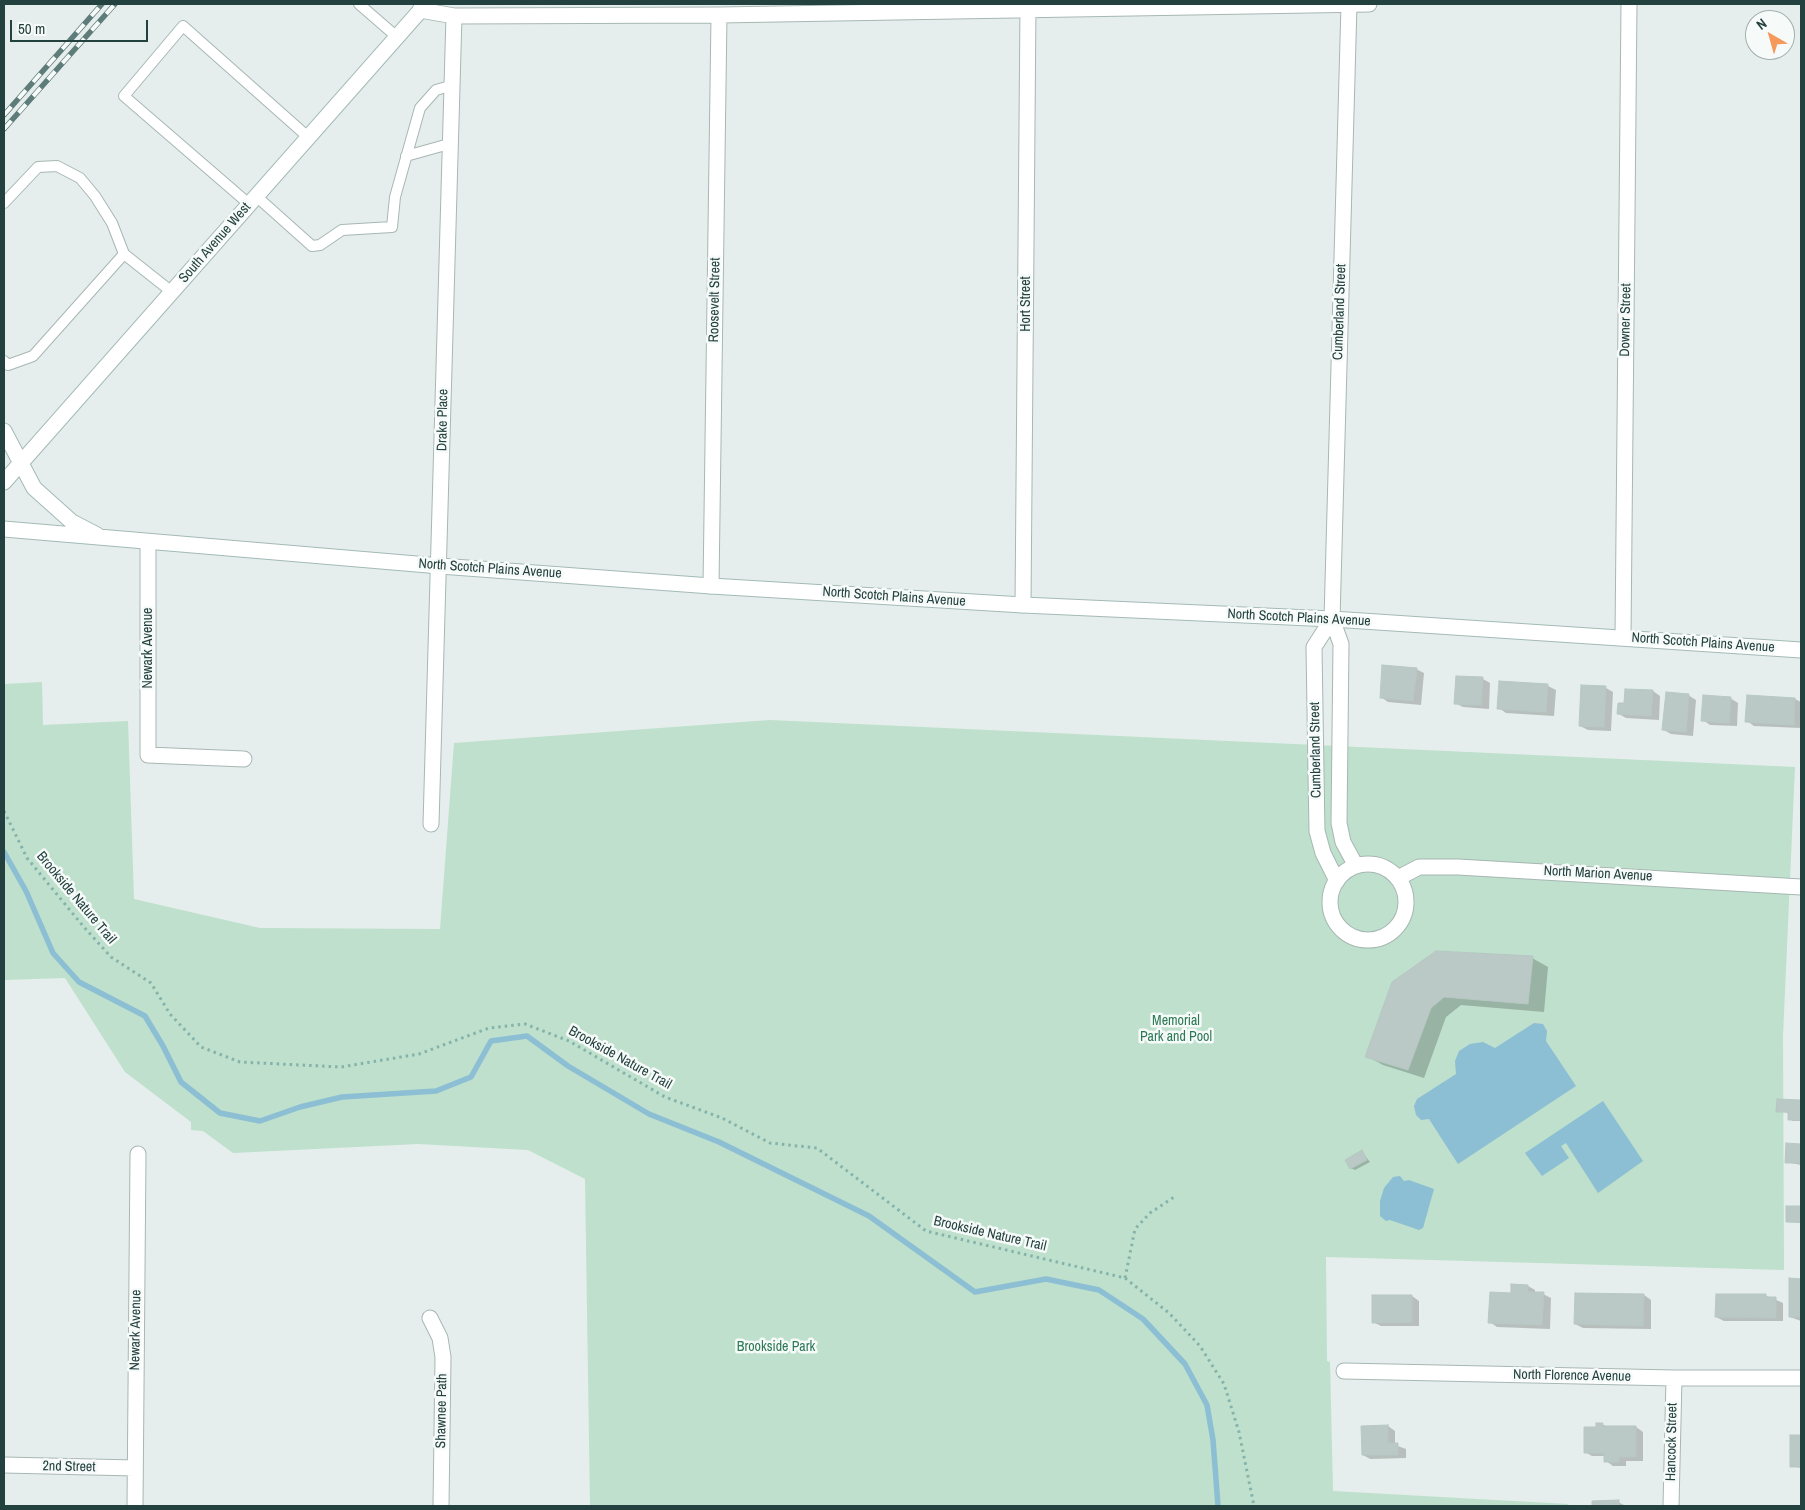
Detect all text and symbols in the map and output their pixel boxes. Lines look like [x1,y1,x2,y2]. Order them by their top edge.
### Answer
scale bar [12,10,150,42]
north arrow [1745,10,1795,60]
text: N [1753,14,1770,34]
text: 50 m [18,18,45,39]
street label: South Avenue West [176,199,254,287]
street label: Roosevelt Street [706,257,724,343]
street label: Cumberland Street [1330,264,1350,360]
street label: Hort Street [1018,276,1034,332]
street label: Downer Street [1617,283,1635,357]
street label: Drake Place [434,389,452,451]
street label: North Scotch Plains Avenue [418,556,562,582]
street label: North Scotch Plains Avenue [822,584,966,610]
street label: North Scotch Plains Avenue [1227,606,1371,630]
street label: Newark Avenue [140,608,156,688]
street label: North Scotch Plains Avenue [1631,630,1775,656]
street label: Cumberland Street [1307,702,1325,798]
street label: Brookside Nature Trail [33,849,119,947]
street label: North Marion Avenue [1543,863,1653,885]
park label: Memorial Park and Pool [1140,1013,1212,1046]
street label: Brookside Nature Trail [566,1023,674,1093]
street label: Brookside Nature Trail [932,1213,1048,1255]
street label: Newark Avenue [127,1289,145,1371]
park label: Brookside Park [737,1339,815,1355]
street label: North Florence Avenue [1513,1367,1631,1385]
street label: Shawnee Path [433,1374,451,1448]
street label: Hancock Street [1663,1403,1681,1481]
street label: 2nd Street [42,1458,96,1476]

